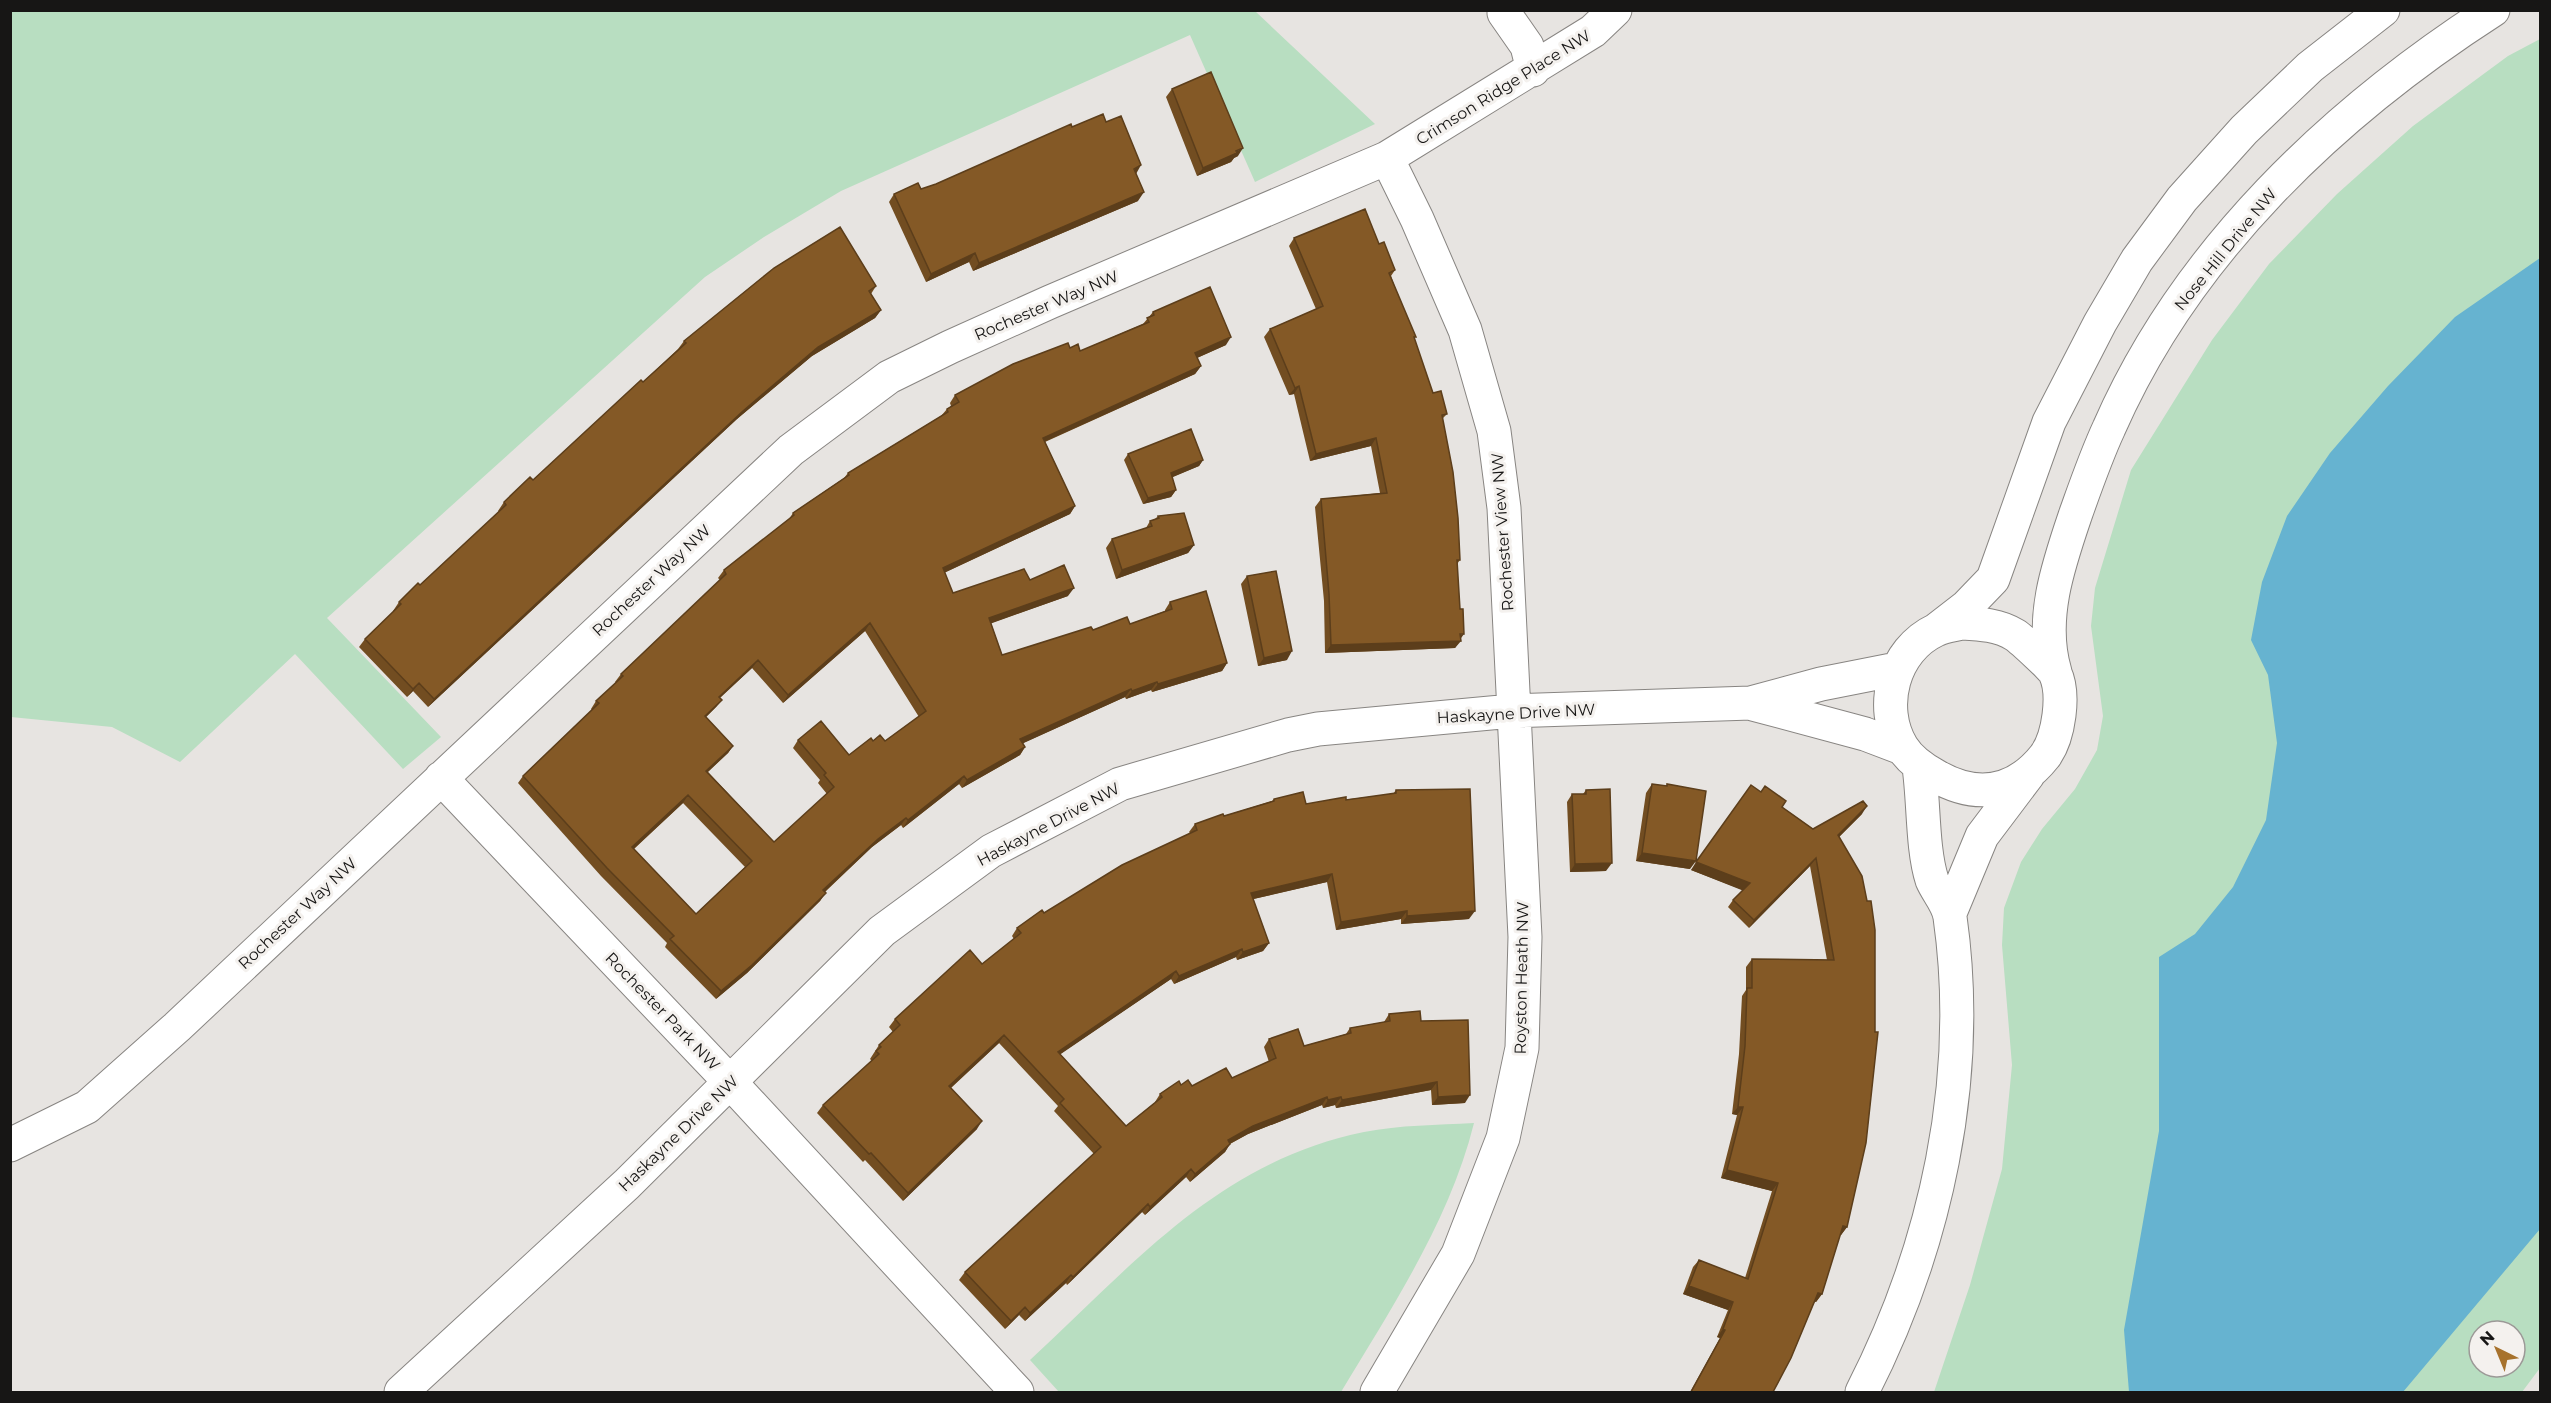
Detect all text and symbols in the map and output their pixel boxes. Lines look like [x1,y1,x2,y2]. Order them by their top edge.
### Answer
street label: Crimson Ridge Place NW [1413,26,1594,149]
street label: Nose Hill Drive NW [2170,184,2281,314]
street label: Rochester Way NW [971,266,1121,344]
street label: Rochester View NW [1487,452,1518,612]
street label: Rochester Way NW [588,521,715,640]
street label: Haskayne Drive NW [1436,700,1596,727]
street label: Haskayne Drive NW [974,779,1123,870]
street label: Rochester Way NW [234,854,361,973]
street label: Royston Heath NW [1511,901,1532,1055]
street label: Rochester Park NW [601,948,724,1074]
street label: Haskayne Drive NW [615,1071,742,1195]
north arrow [2467,1319,2527,1379]
text: N [2476,1327,2498,1350]

